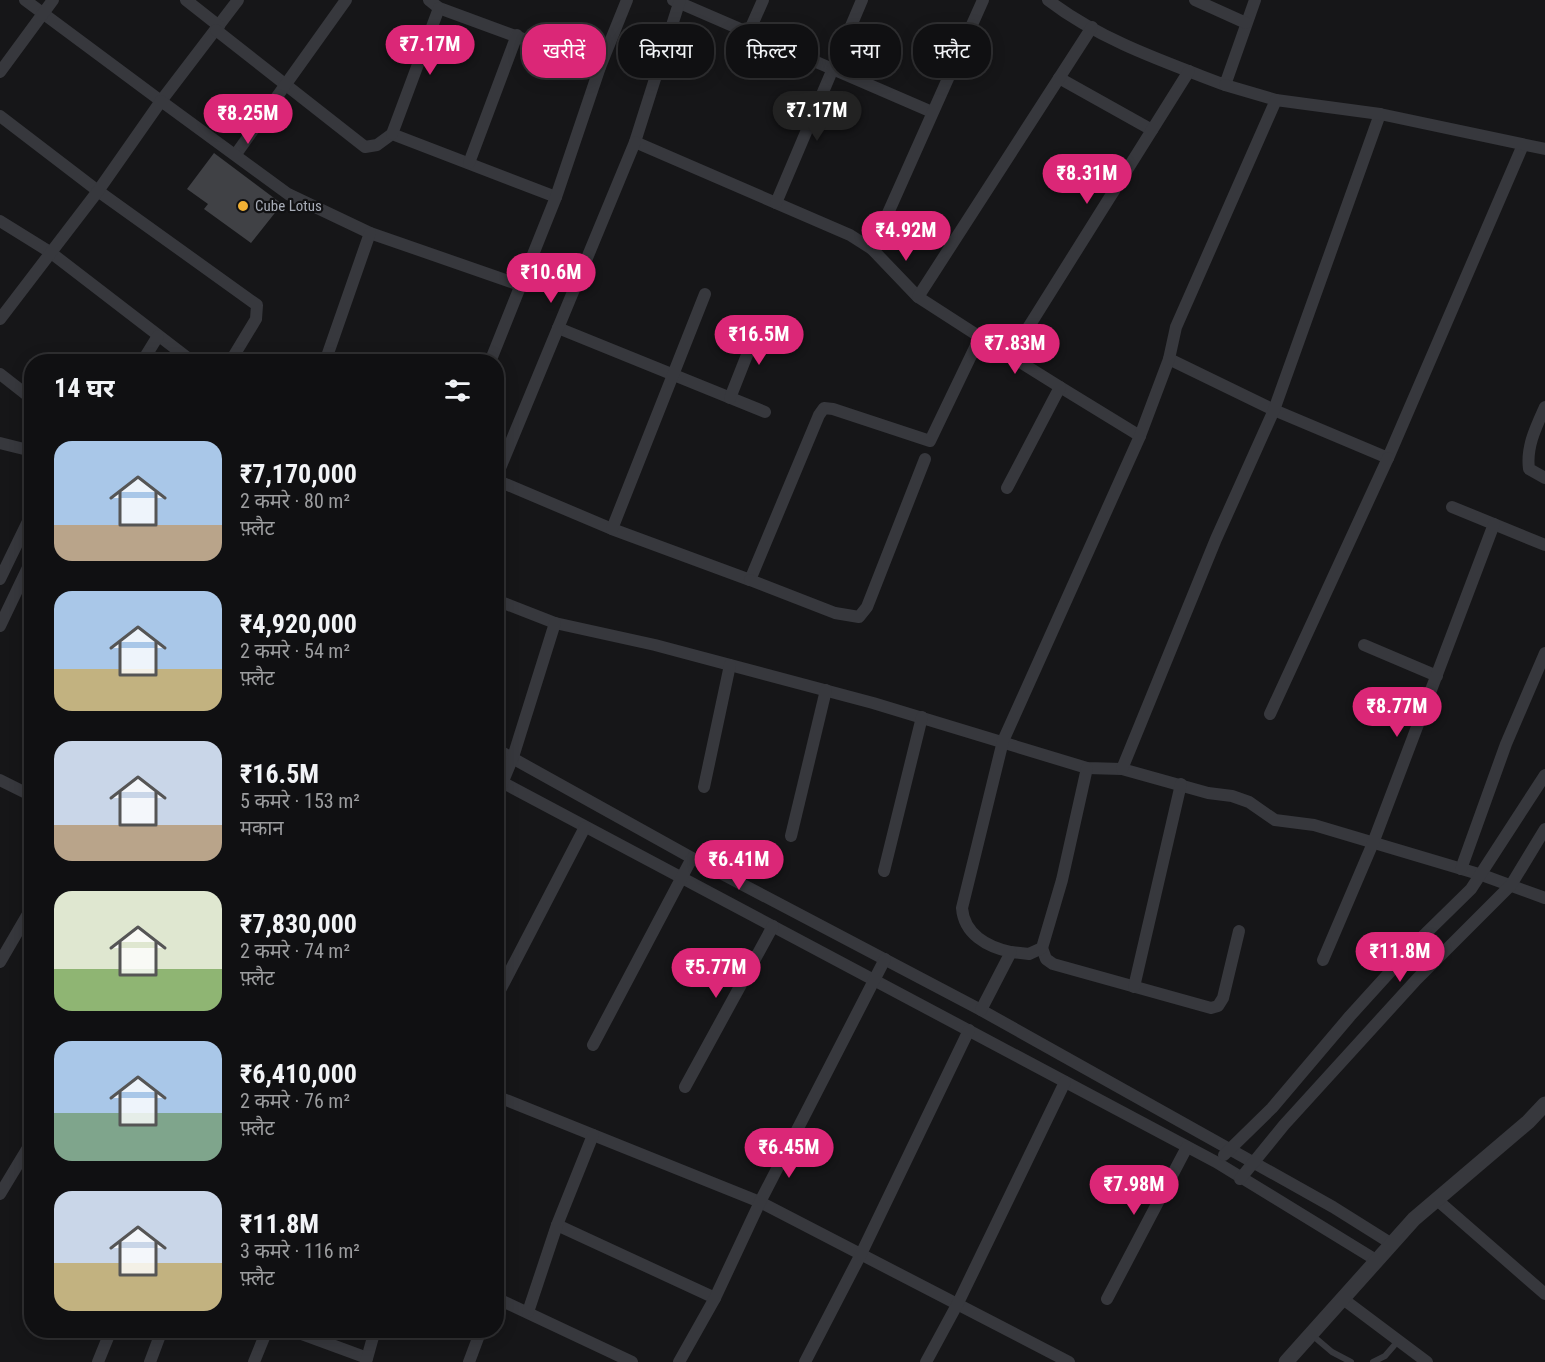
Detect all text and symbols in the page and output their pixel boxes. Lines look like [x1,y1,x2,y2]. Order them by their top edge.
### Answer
chip: खरीदें [522,24,606,78]
chip: किराया [618,24,714,78]
chip: फ़िल्टर [726,24,818,78]
chip: नया [830,24,901,78]
chip: फ़्लैट [913,24,991,78]
pin: ₹7.17M [381,25,479,76]
text: ₹7.17M [400,32,460,56]
pin: ₹7.17M [768,91,866,142]
pin: ₹8.25M [199,94,297,145]
text: ₹7.17M [787,98,847,122]
text: ₹8.25M [218,101,278,125]
pin: ₹8.31M [1038,154,1136,205]
text: ₹8.31M [1057,161,1117,185]
place label: Cube Lotus [255,197,322,215]
marker: Cube Lotus [236,199,250,213]
pin: ₹4.92M [857,211,955,262]
text: ₹4.92M [876,218,936,242]
pin: ₹10.6M [502,253,600,304]
text: ₹10.6M [521,260,581,284]
pin: ₹16.5M [710,315,808,366]
text: ₹16.5M [729,322,789,346]
pin: ₹7.83M [966,324,1064,375]
text: ₹7.83M [985,331,1045,355]
text: 14 घर [54,373,115,403]
icon: filters [441,374,474,407]
text: ₹7,170,000 [240,459,357,489]
icon: home [102,465,174,537]
text: 2 कमरे · 80 m² [240,489,350,513]
text: फ़्लैट [240,516,275,540]
text: ₹4,920,000 [240,609,357,639]
icon: home [102,615,174,687]
text: 2 कमरे · 54 m² [240,639,350,663]
text: फ़्लैट [240,666,275,690]
pin: ₹8.77M [1348,687,1446,738]
text: ₹8.77M [1367,694,1427,718]
text: ₹16.5M [240,759,319,789]
icon: home [102,765,174,837]
text: 5 कमरे · 153 m² [240,789,360,813]
text: मकान [240,816,284,840]
pin: ₹6.41M [690,840,788,891]
text: ₹6.41M [709,847,769,871]
text: ₹7,830,000 [240,909,357,939]
icon: home [102,915,174,987]
pin: ₹11.8M [1351,932,1449,983]
text: 2 कमरे · 74 m² [240,939,350,963]
text: ₹11.8M [1370,939,1430,963]
pin: ₹5.77M [667,948,765,999]
text: ₹5.77M [686,955,746,979]
text: फ़्लैट [240,966,275,990]
text: ₹6,410,000 [240,1059,357,1089]
icon: home [102,1065,174,1137]
text: 2 कमरे · 76 m² [240,1089,350,1113]
text: फ़्लैट [240,1116,275,1140]
pin: ₹6.45M [740,1128,838,1179]
text: ₹6.45M [759,1135,819,1159]
pin: ₹7.98M [1085,1165,1183,1216]
text: ₹7.98M [1104,1172,1164,1196]
text: ₹11.8M [240,1209,319,1239]
icon: home [102,1215,174,1287]
text: 3 कमरे · 116 m² [240,1239,360,1263]
text: फ़्लैट [240,1266,275,1290]

